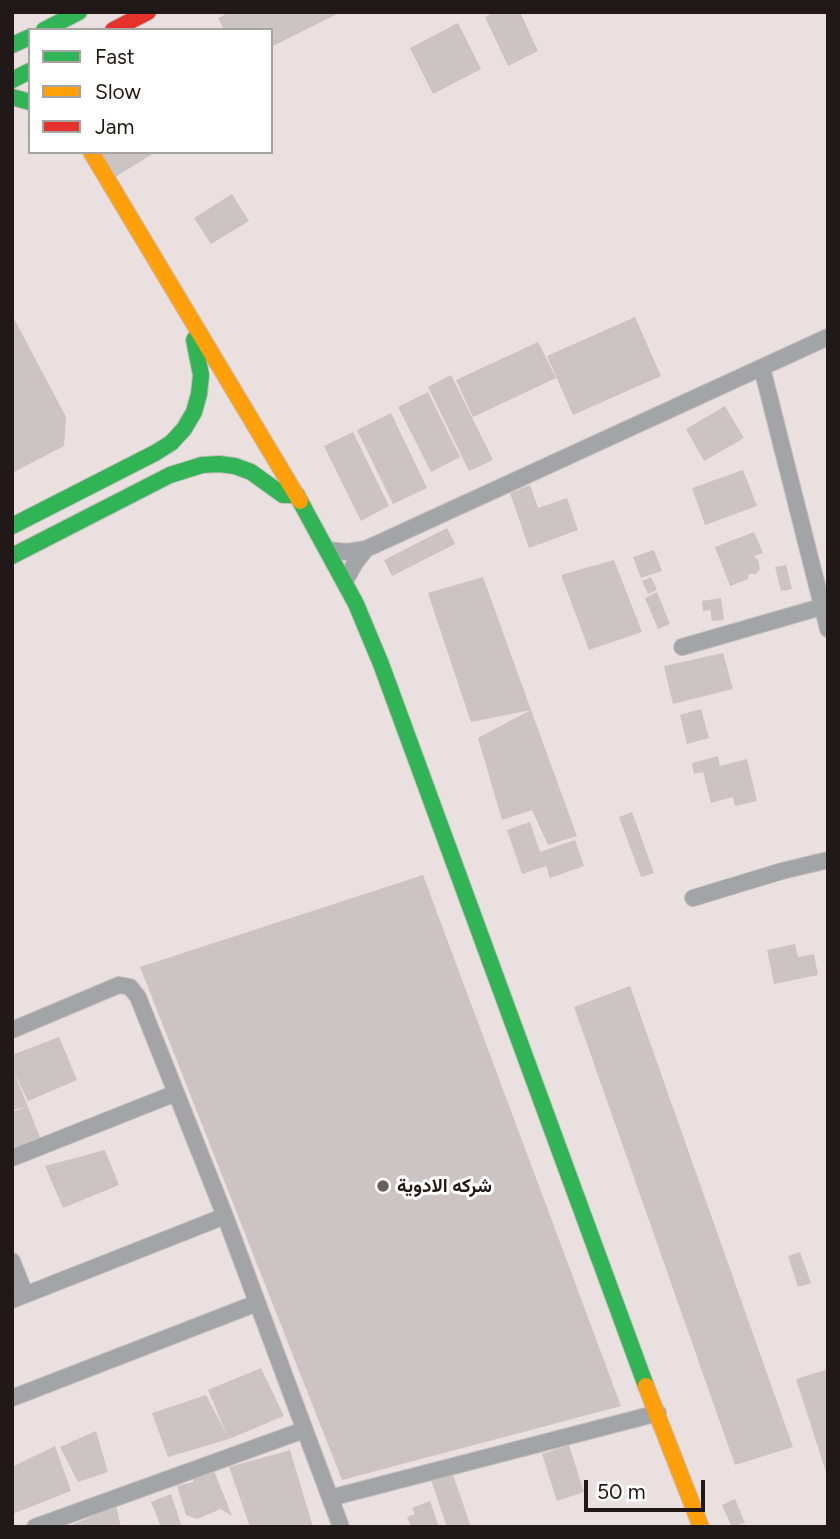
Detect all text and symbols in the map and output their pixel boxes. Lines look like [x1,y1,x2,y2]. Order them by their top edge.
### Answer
legend [28,28,273,154]
text: Fast [95,44,135,69]
text: Slow [95,79,141,104]
text: Jam [95,114,134,139]
place label: شركه الادوية [397,1175,492,1197]
marker: شركه الادوية [375,1178,391,1194]
scale bar [588,1466,709,1510]
text: 50 m [597,1479,646,1504]

